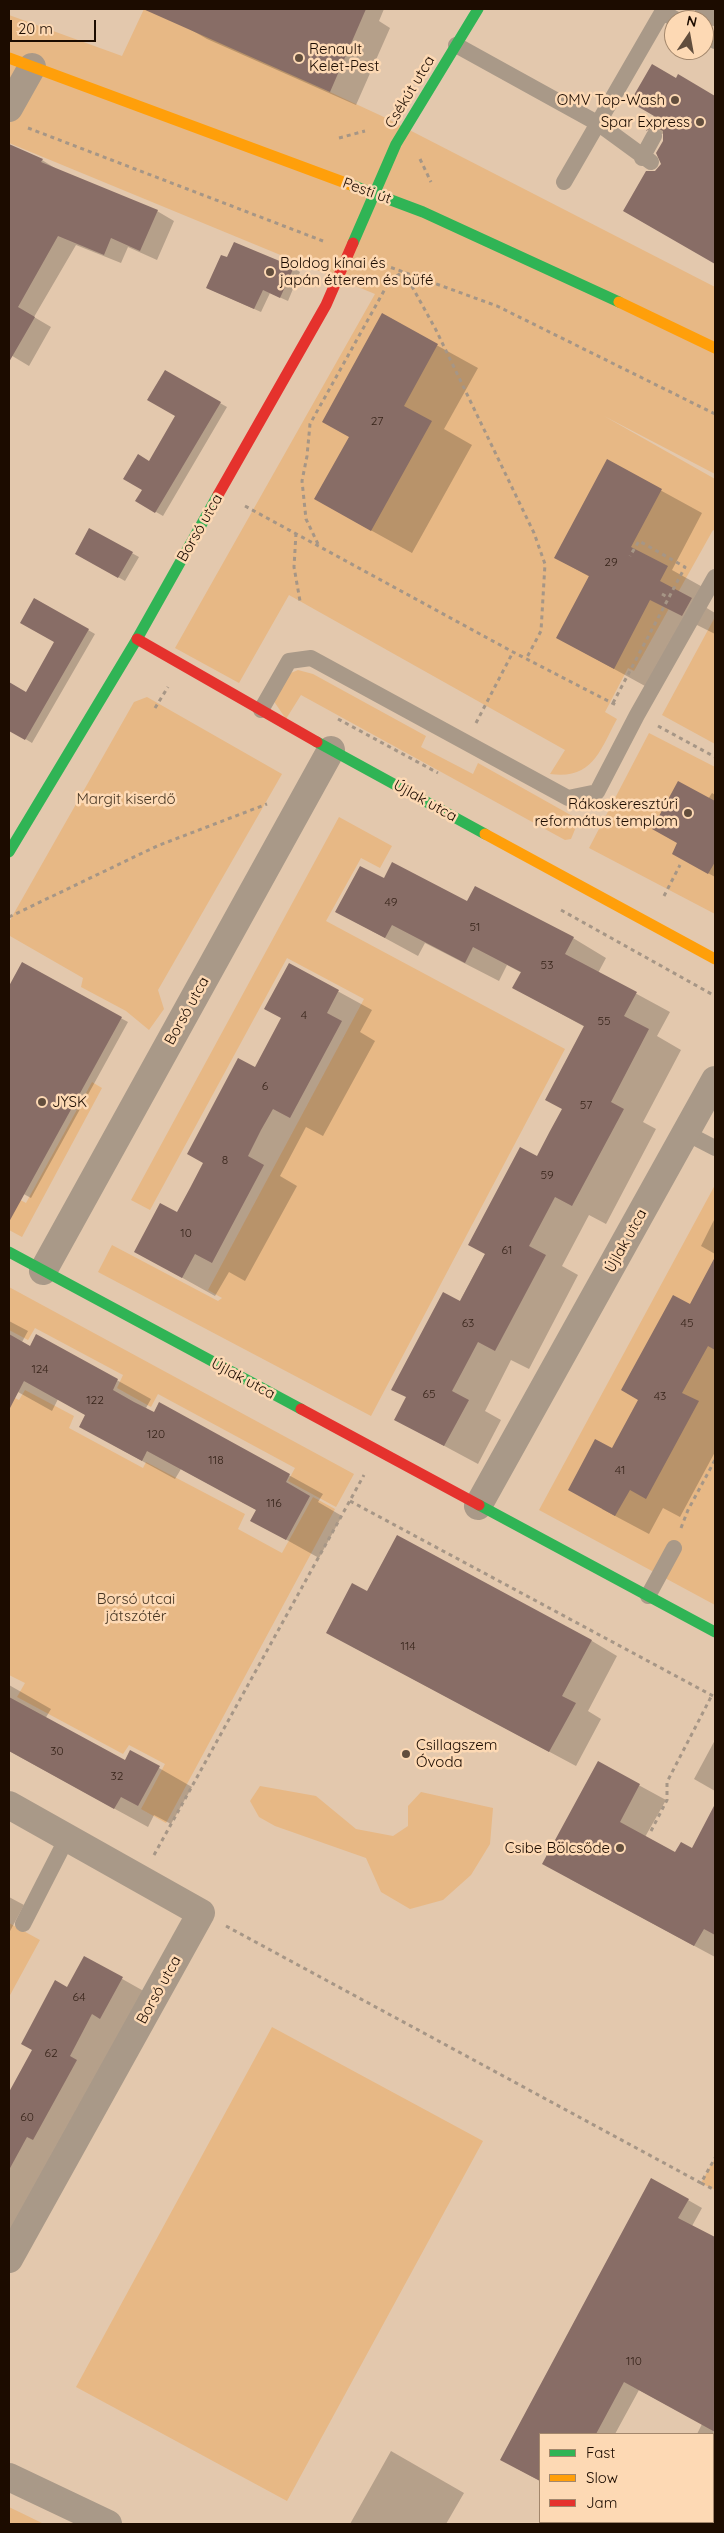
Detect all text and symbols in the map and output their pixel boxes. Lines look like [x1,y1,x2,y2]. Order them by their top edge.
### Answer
scale bar [12,10,99,42]
north arrow [664,10,714,60]
text: N [685,11,699,31]
text: 20 m [18,19,53,38]
place label: Renault Kelet-Pest [309,40,379,75]
marker: Renault Kelet-Pest [293,52,305,64]
street label: Csékút utca [381,52,439,132]
place label: OMV Top-Wash [557,91,665,109]
marker: OMV Top-Wash [669,94,681,106]
place label: Spar Express [601,113,690,131]
marker: Spar Express [694,116,706,128]
street label: Pesti út [340,174,394,208]
place label: Boldog kínai és japán étterem és büfé [280,254,433,289]
marker: Boldog kínai és japán étterem és büfé [264,266,276,278]
house number: 27 [371,414,383,428]
street label: Borsó utca [173,491,227,565]
house number: 29 [604,555,618,569]
street label: Újlak utca [390,776,460,826]
park label: Margit kiserdő [76,790,176,808]
place label: Rákoskeresztúri református templom [535,795,678,830]
marker: Rákoskeresztúri református templom [682,807,694,819]
house number: 49 [385,895,397,909]
house number: 51 [470,920,480,934]
house number: 53 [541,958,553,972]
street label: Borsó utca [161,974,213,1048]
house number: 4 [301,1008,307,1022]
house number: 55 [597,1014,611,1028]
house number: 6 [262,1079,268,1093]
place label: JYSK [52,1093,87,1111]
marker: JYSK [36,1096,48,1108]
house number: 57 [580,1098,592,1112]
house number: 8 [222,1153,228,1167]
house number: 59 [540,1168,554,1182]
street label: Újlak utca [601,1206,651,1276]
house number: 10 [180,1226,192,1240]
house number: 61 [502,1243,512,1257]
house number: 63 [462,1316,474,1330]
house number: 45 [681,1316,693,1330]
street label: Újlak utca [208,1355,278,1403]
house number: 124 [31,1362,49,1376]
house number: 65 [423,1387,435,1401]
house number: 43 [654,1389,666,1403]
house number: 122 [86,1393,104,1407]
house number: 120 [147,1427,165,1441]
house number: 118 [208,1453,224,1467]
house number: 41 [615,1463,625,1477]
house number: 116 [266,1496,282,1510]
park label: Borsó utcai játszótér [97,1590,175,1625]
house number: 114 [400,1639,416,1653]
place label: Csillagszem Óvoda [416,1736,497,1771]
house number: 30 [50,1744,64,1758]
marker: Csillagszem Óvoda [400,1748,412,1760]
house number: 32 [111,1769,123,1783]
place label: Csibe Bölcsőde [505,1839,610,1857]
marker: Csibe Bölcsőde [614,1842,626,1854]
street label: Borsó utca [133,1953,185,2027]
house number: 64 [73,1990,85,2004]
house number: 62 [44,2046,58,2060]
house number: 60 [20,2110,34,2124]
house number: 110 [626,2354,642,2368]
legend [539,2433,714,2523]
text: Fast [586,2443,615,2462]
text: Slow [586,2468,618,2487]
text: Jam [586,2493,617,2512]

